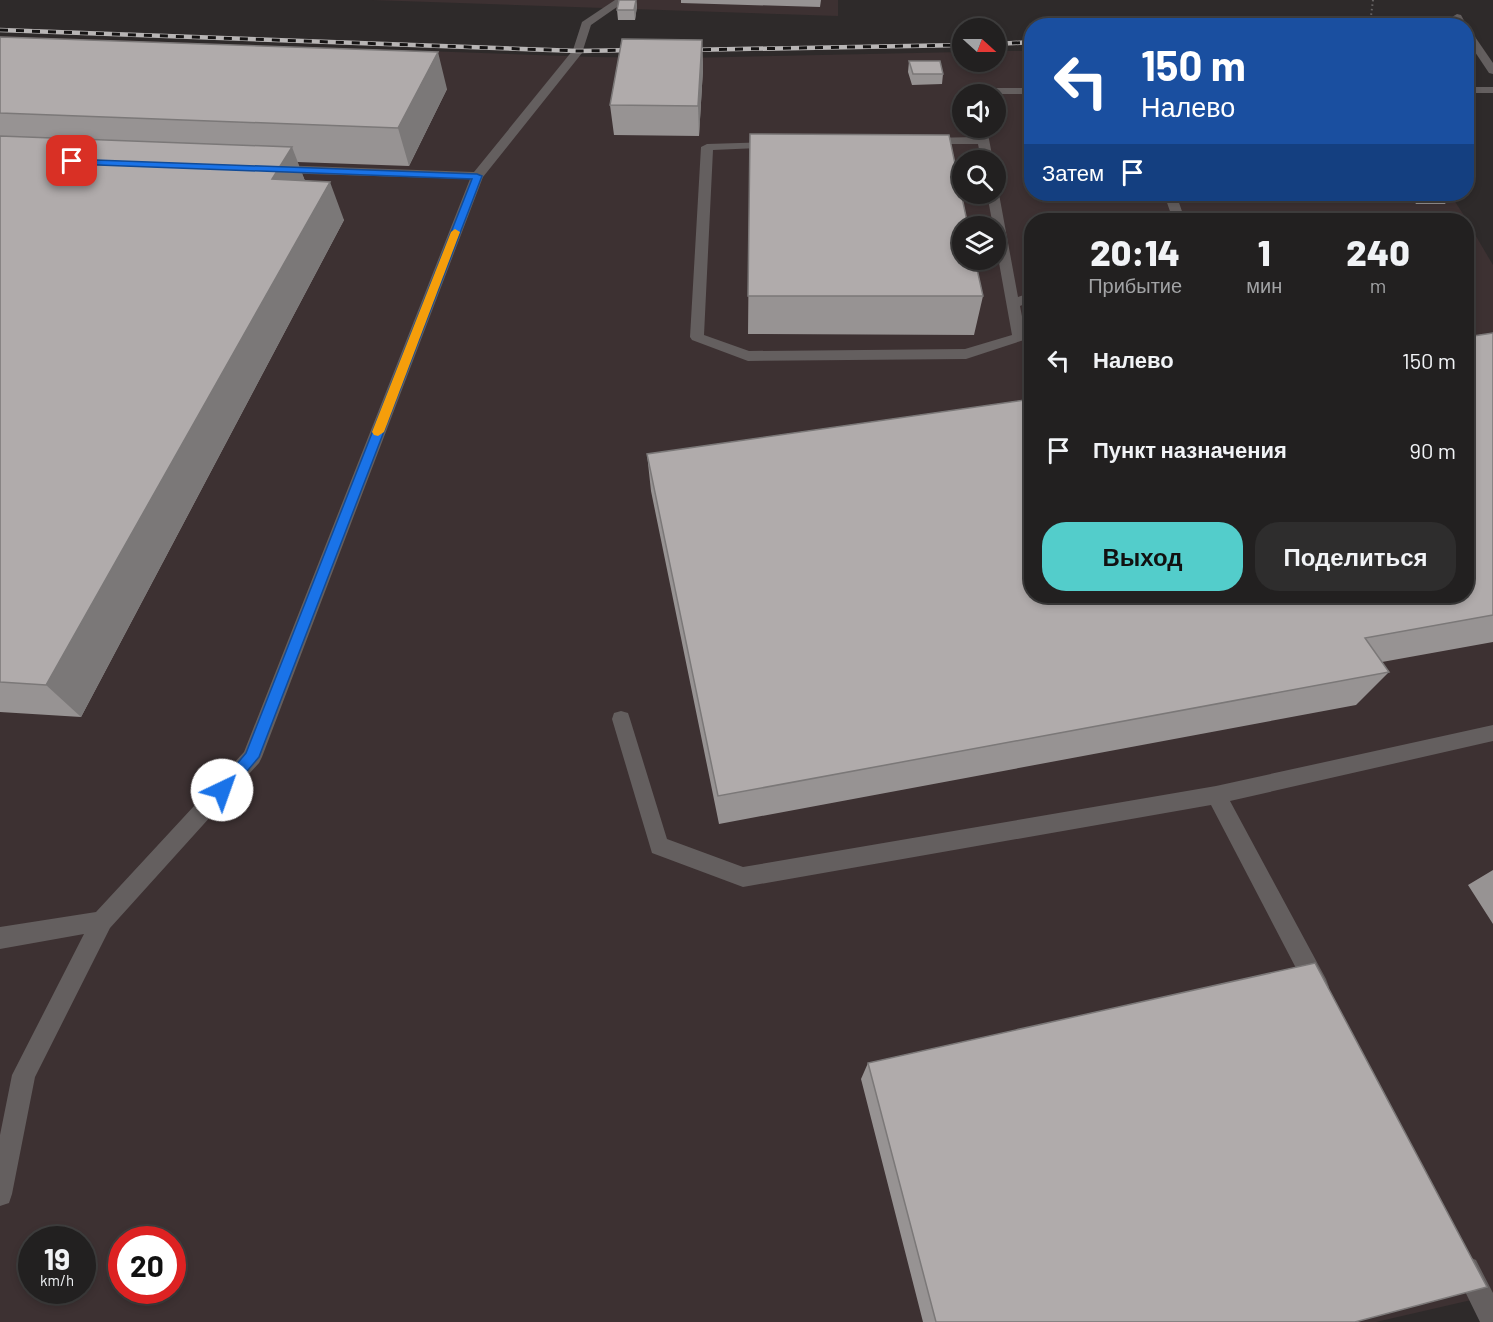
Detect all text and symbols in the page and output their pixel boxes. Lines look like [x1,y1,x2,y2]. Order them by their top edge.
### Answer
north arrow [952,18,1006,72]
map controls [952,18,1006,270]
text: 150 m [1141,39,1246,89]
icon: left [1042,42,1120,120]
button: sound [952,84,1006,138]
text: Налево [1141,90,1235,122]
pin [46,135,97,186]
icon: arrive [55,144,88,177]
button: search [952,150,1006,204]
icon: arrive [1116,156,1149,189]
text: Затем [1042,159,1104,185]
button: layers [952,216,1006,270]
text: 20:14 [1090,230,1180,273]
text: 1 [1258,230,1271,273]
text: 240 [1346,230,1410,273]
text: Прибытие [1088,273,1182,297]
text: мин [1246,273,1282,297]
text: m [1370,273,1386,297]
icon: left [1042,344,1075,377]
text: Налево [1093,346,1174,372]
text: 150 m [1402,347,1456,373]
icon: arrive [1042,434,1075,467]
text: Пункт назначения [1093,436,1287,462]
text: 90 m [1410,437,1456,463]
button: Выход [1042,522,1243,591]
button: Поделиться [1255,522,1456,591]
position arrow [190,758,254,822]
speed limit sign: 20 [108,1226,186,1304]
text: 19 [44,1240,70,1276]
text: km/h [40,1271,74,1289]

